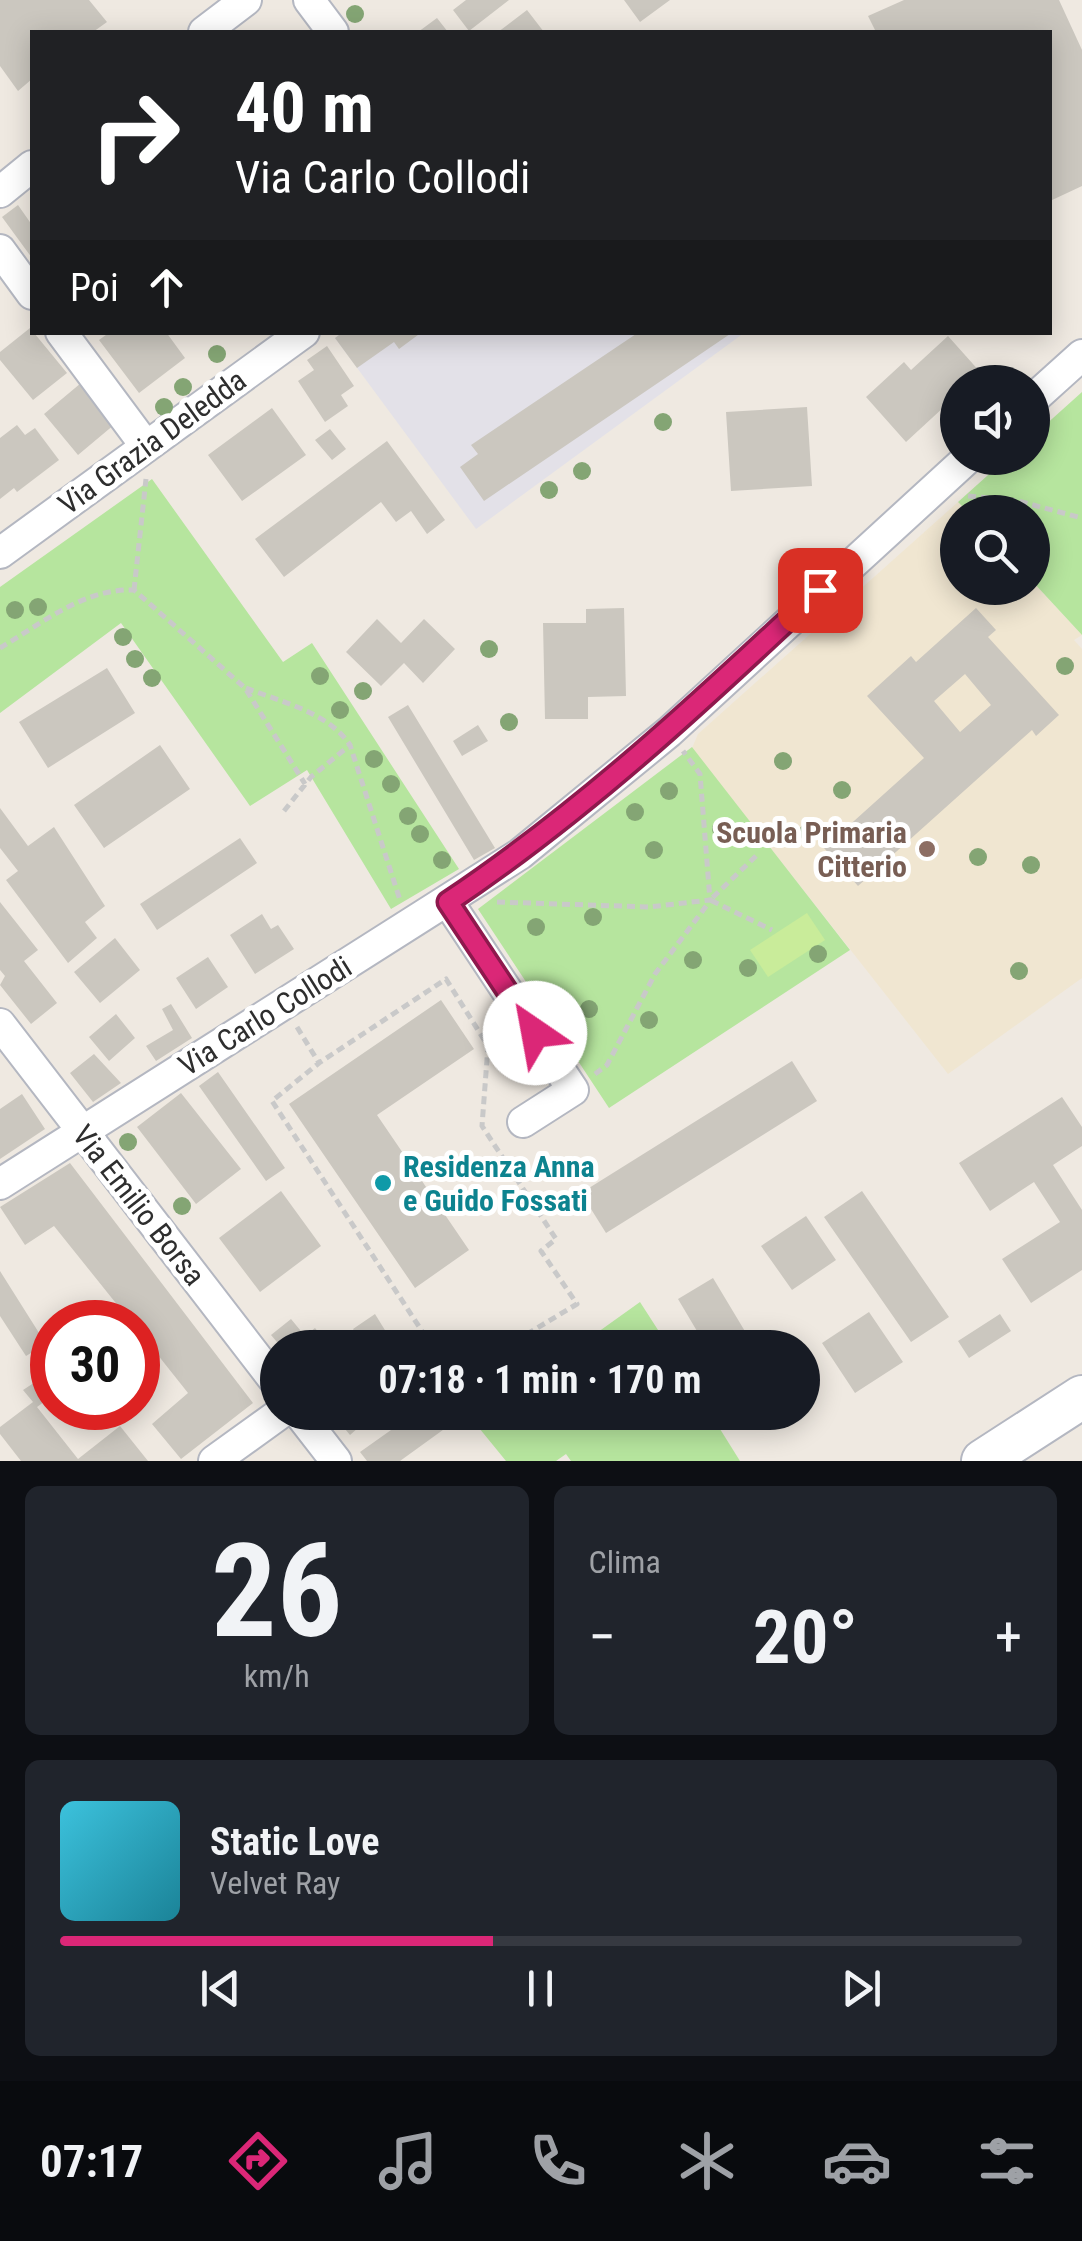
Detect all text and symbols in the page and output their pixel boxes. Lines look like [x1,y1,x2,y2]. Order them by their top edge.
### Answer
text: 40 m [235,67,374,149]
icon: right [70,70,200,200]
text: Via Carlo Collodi [235,151,530,204]
icon: ahead [139,260,194,315]
text: Poi [70,266,119,310]
street label: Via Grazia Deledda [51,362,253,522]
map controls [940,365,1050,605]
button: sound [940,365,1050,475]
button: search [940,495,1050,605]
pin [778,548,863,633]
icon: arrive [793,563,848,618]
place label: Scuola Primaria Citterio [716,815,907,884]
marker: Scuola Primaria Citterio [916,838,938,860]
street label: Via Carlo Collodi [172,949,358,1083]
position arrow [483,981,587,1085]
street label: Via Emilio Borsa [66,1118,212,1292]
place label: Residenza Anna e Guido Fossati [403,1149,595,1218]
marker: Residenza Anna e Guido Fossati [372,1172,394,1194]
speed limit sign: 30 [30,1300,160,1430]
text: 07:18 · 1 min · 170 m [379,1358,701,1402]
text: 26 [211,1515,342,1668]
text: Clima [589,1543,661,1581]
text: 20° [753,1593,858,1681]
text: − [589,1605,616,1669]
text: + [995,1605,1022,1669]
text: km/h [244,1657,310,1695]
text: Static Love [210,1820,379,1864]
text: Velvet Ray [210,1864,340,1902]
icon: previous [193,1961,248,2016]
icon: pause [513,1961,568,2016]
icon: next [834,1961,889,2016]
icon: directions [223,2126,293,2196]
icon: music [373,2126,443,2196]
icon: phone [523,2126,593,2196]
icon: climate [672,2126,742,2196]
icon: car [822,2126,892,2196]
icon: filters [972,2126,1042,2196]
text: 07:17 [40,2135,143,2188]

